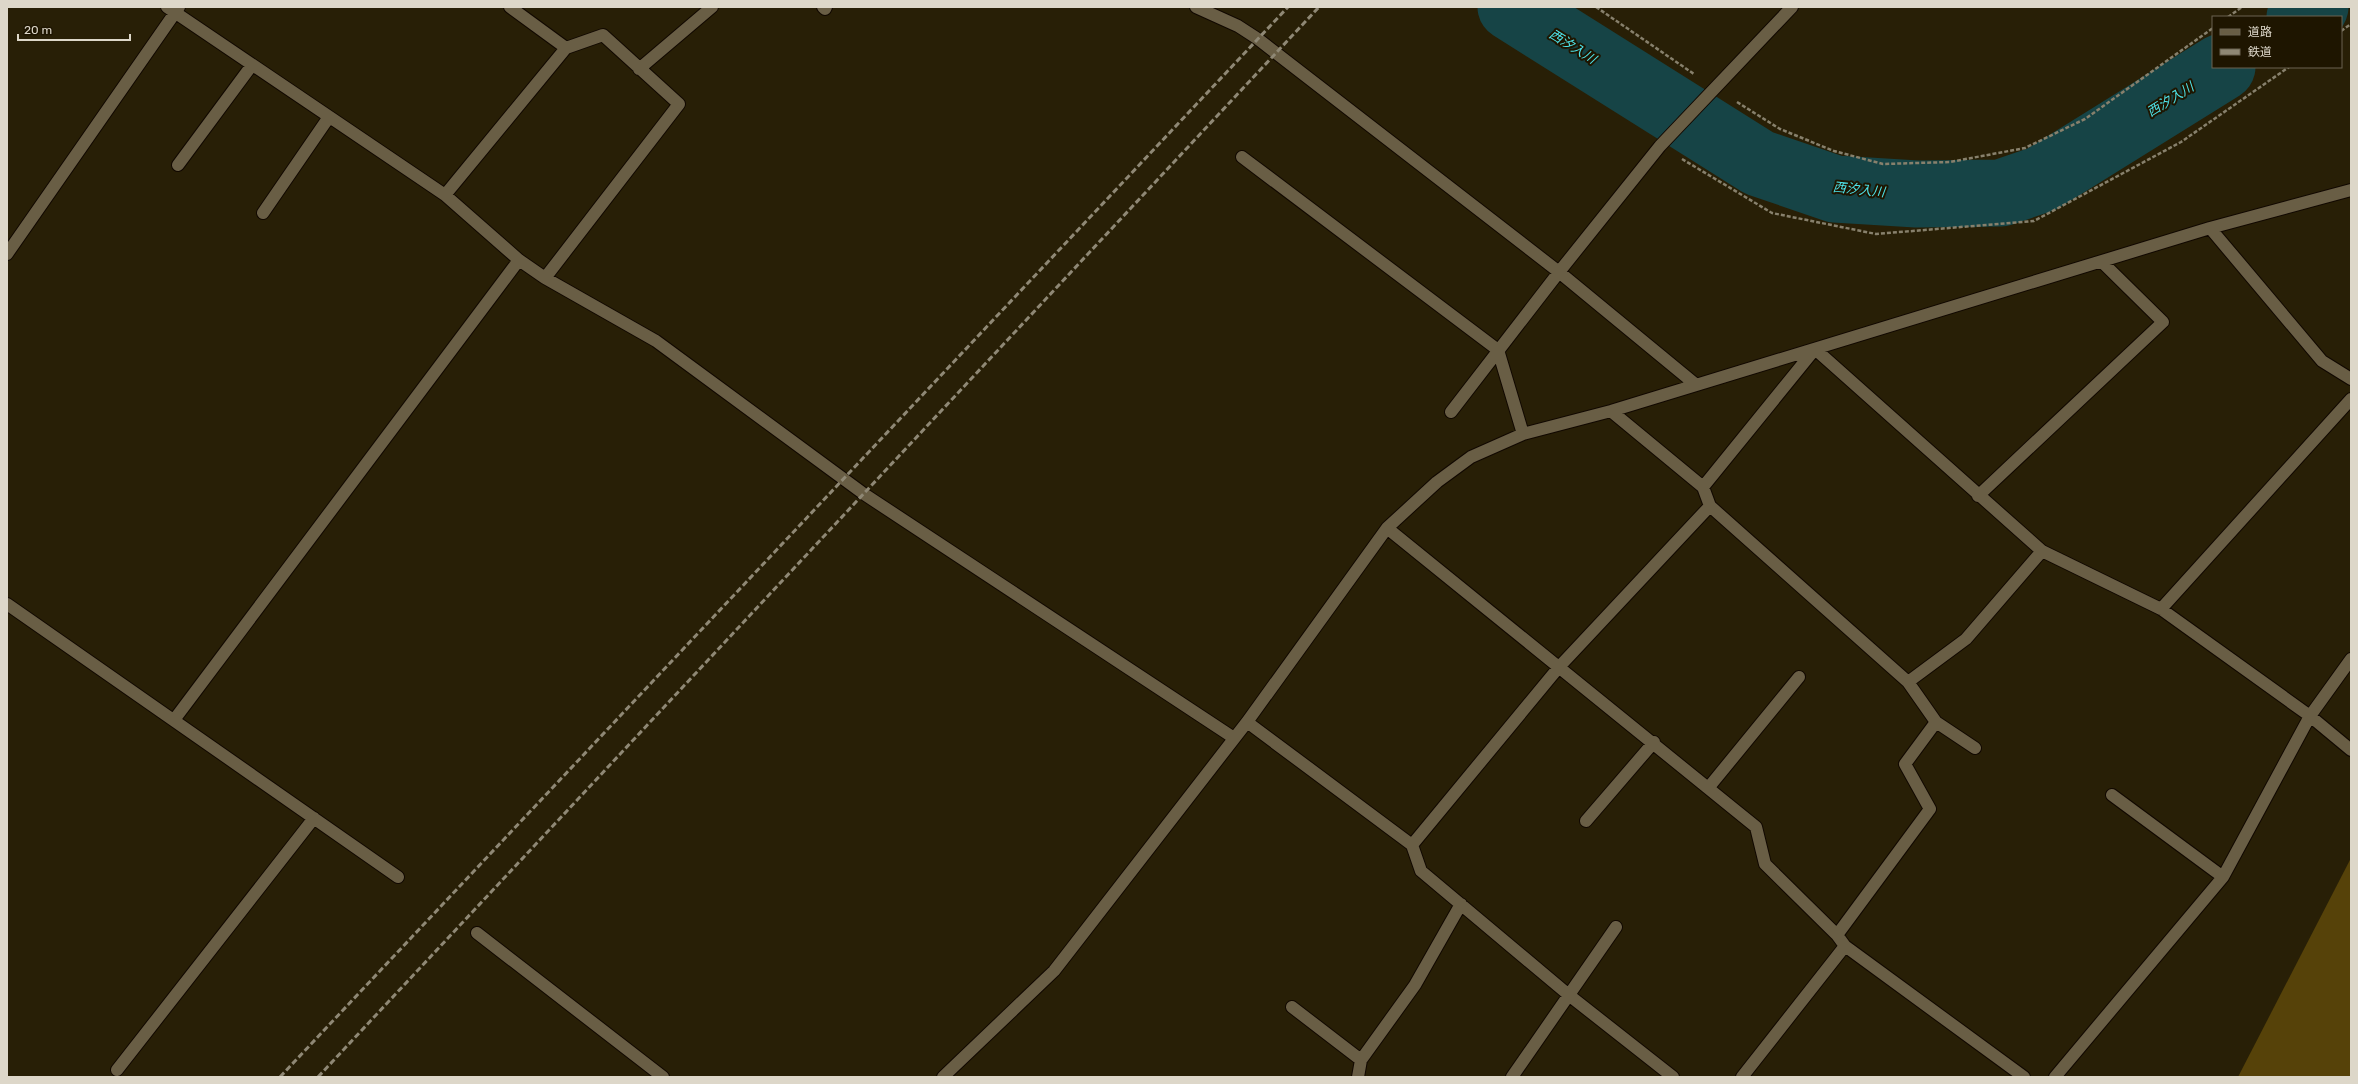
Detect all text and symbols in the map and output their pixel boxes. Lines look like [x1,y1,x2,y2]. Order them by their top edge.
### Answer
scale bar [18,16,130,42]
legend [2212,16,2342,68]
text: 20 m [24,23,52,37]
text: 道路 [2248,25,2272,39]
water label: 西汐入川 [1547,26,1600,68]
text: 鉄道 [2248,45,2272,59]
water label: 西汐入川 [2144,78,2198,120]
water label: 西汐入川 [1832,179,1888,200]

